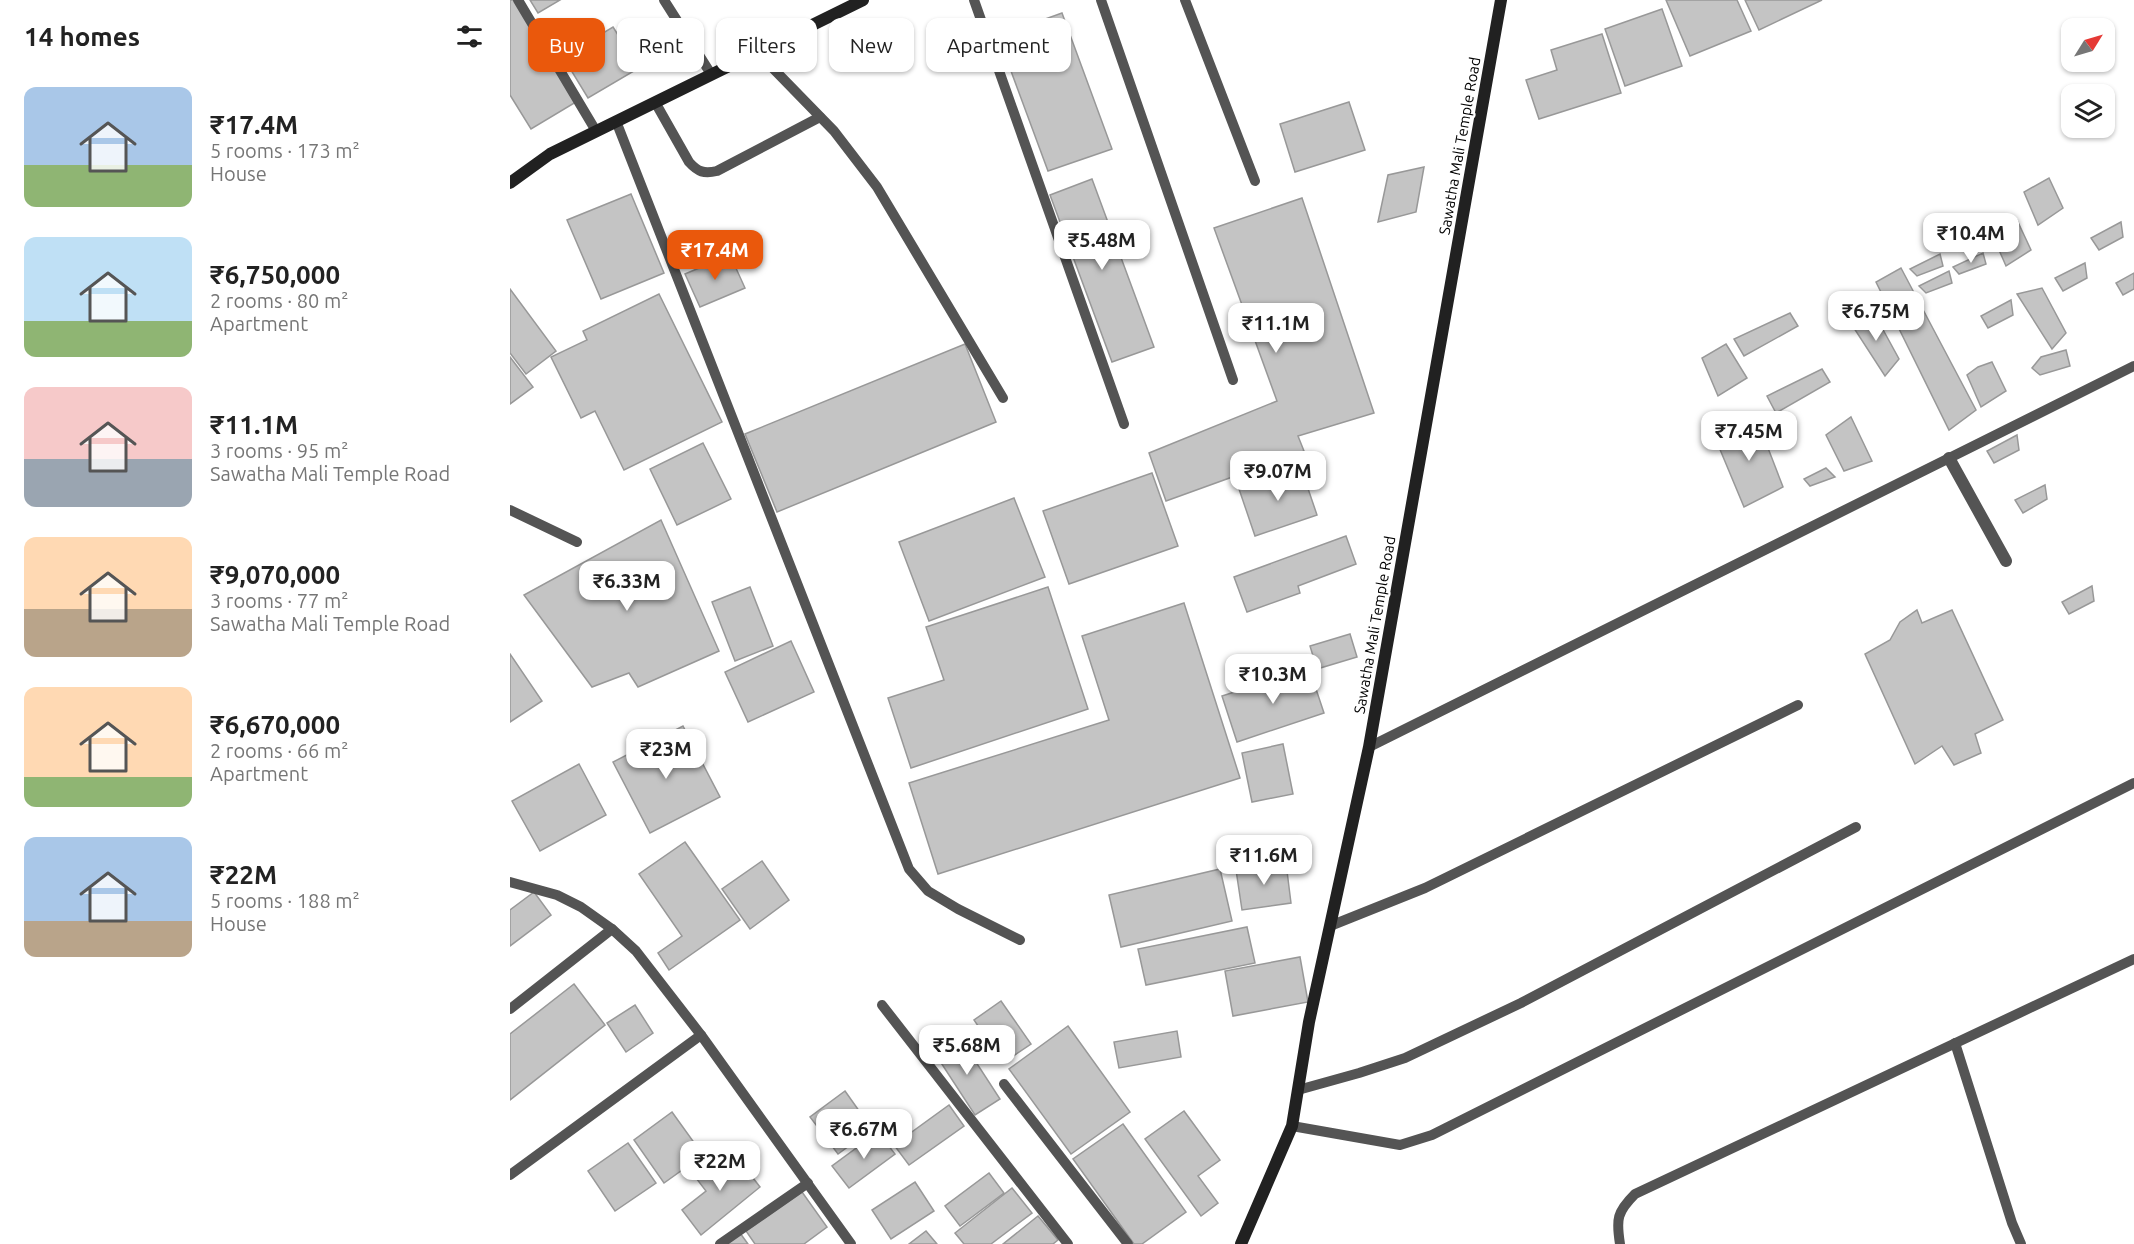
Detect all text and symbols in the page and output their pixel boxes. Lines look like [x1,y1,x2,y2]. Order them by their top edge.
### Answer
chip: Buy [528,18,605,72]
chip: Rent [617,18,704,72]
chip: Filters [716,18,817,72]
chip: New [829,18,914,72]
chip: Apartment [926,18,1071,72]
north arrow [2061,18,2115,72]
map controls [2061,18,2115,138]
icon: filters [453,20,486,53]
text: 14 homes [24,22,140,51]
street label: Sawatha Mali Temple Road [1435,56,1484,236]
button: layers [2061,84,2115,138]
text: ₹17.4M [210,110,298,139]
icon: home [72,111,144,183]
text: 5 rooms · 173 m² [210,139,360,162]
text: House [210,162,267,185]
pin: ₹10.4M [1922,213,2020,264]
pin: ₹5.48M [1053,220,1151,271]
text: ₹10.4M [1937,221,2005,244]
text: ₹5.48M [1068,228,1136,251]
pin: ₹17.4M [666,230,764,281]
text: ₹17.4M [681,238,749,261]
text: ₹6,750,000 [210,260,340,289]
icon: home [72,261,144,333]
text: 2 rooms · 80 m² [210,289,348,312]
pin: ₹6.75M [1827,291,1925,342]
text: ₹6.75M [1842,299,1910,322]
pin: ₹11.1M [1227,303,1325,354]
text: ₹11.1M [1242,311,1310,334]
text: Apartment [210,312,308,335]
text: ₹11.1M [210,410,298,439]
icon: home [72,411,144,483]
pin: ₹7.45M [1700,411,1798,462]
text: ₹7.45M [1715,419,1783,442]
text: 3 rooms · 95 m² [210,439,348,462]
pin: ₹9.07M [1229,451,1327,502]
text: ₹9.07M [1244,459,1312,482]
text: Sawatha Mali Temple Road [210,462,450,485]
street label: Sawatha Mali Temple Road [1350,535,1399,715]
text: ₹9,070,000 [210,560,340,589]
icon: home [72,561,144,633]
pin: ₹6.33M [578,561,676,612]
text: ₹6.33M [593,569,661,592]
text: 3 rooms · 77 m² [210,589,348,612]
text: Sawatha Mali Temple Road [210,612,450,635]
pin: ₹10.3M [1224,654,1322,705]
text: ₹10.3M [1239,662,1307,685]
text: ₹6,670,000 [210,710,340,739]
icon: home [72,711,144,783]
pin: ₹23M [630,729,702,780]
text: ₹23M [640,737,692,760]
text: 2 rooms · 66 m² [210,739,348,762]
text: Apartment [210,762,308,785]
pin: ₹11.6M [1215,835,1313,886]
text: ₹11.6M [1230,843,1298,866]
text: ₹22M [210,860,277,889]
icon: home [72,861,144,933]
text: 5 rooms · 188 m² [210,889,360,912]
text: House [210,912,267,935]
pin: ₹5.68M [918,1025,1016,1076]
text: ₹5.68M [933,1033,1001,1056]
pin: ₹6.67M [815,1109,913,1160]
text: ₹6.67M [830,1117,898,1140]
pin: ₹22M [684,1141,756,1192]
text: ₹22M [694,1149,746,1172]

